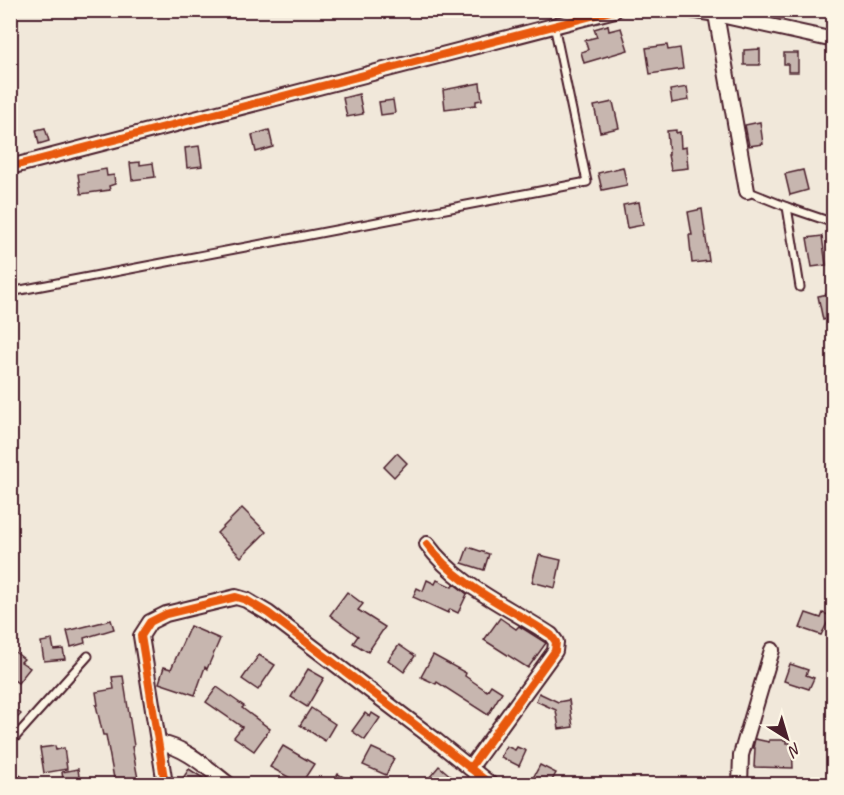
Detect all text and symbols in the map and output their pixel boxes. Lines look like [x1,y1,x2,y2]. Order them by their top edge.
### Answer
north arrow [757,708,817,768]
text: N [783,738,805,762]

